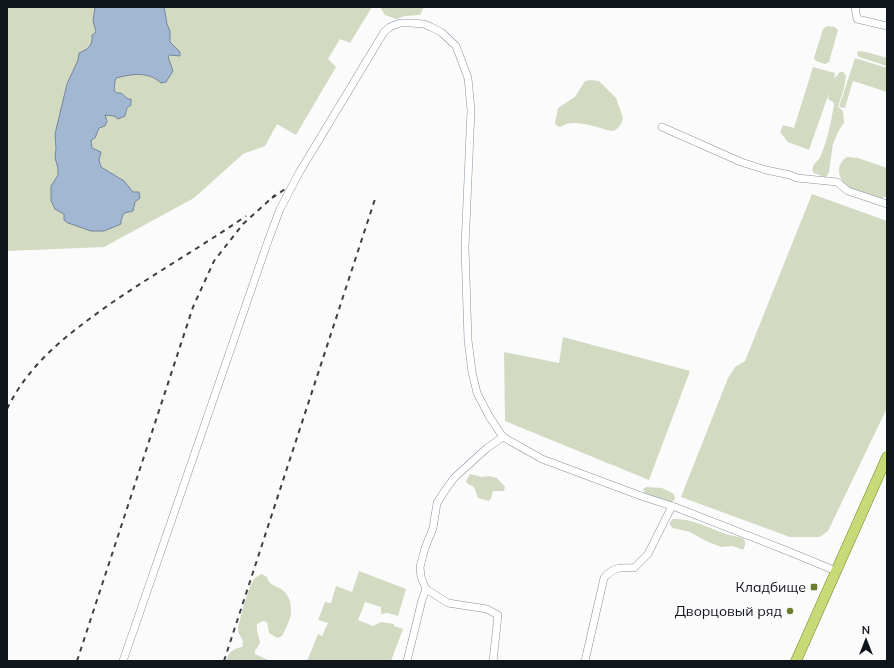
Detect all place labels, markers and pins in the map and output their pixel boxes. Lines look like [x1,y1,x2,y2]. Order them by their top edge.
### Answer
place label: Кладбище [735,578,806,596]
marker: Кладбище [809,582,819,592]
place label: Дворцовый ряд [675,602,782,620]
marker: Дворцовый ряд [785,606,795,616]

